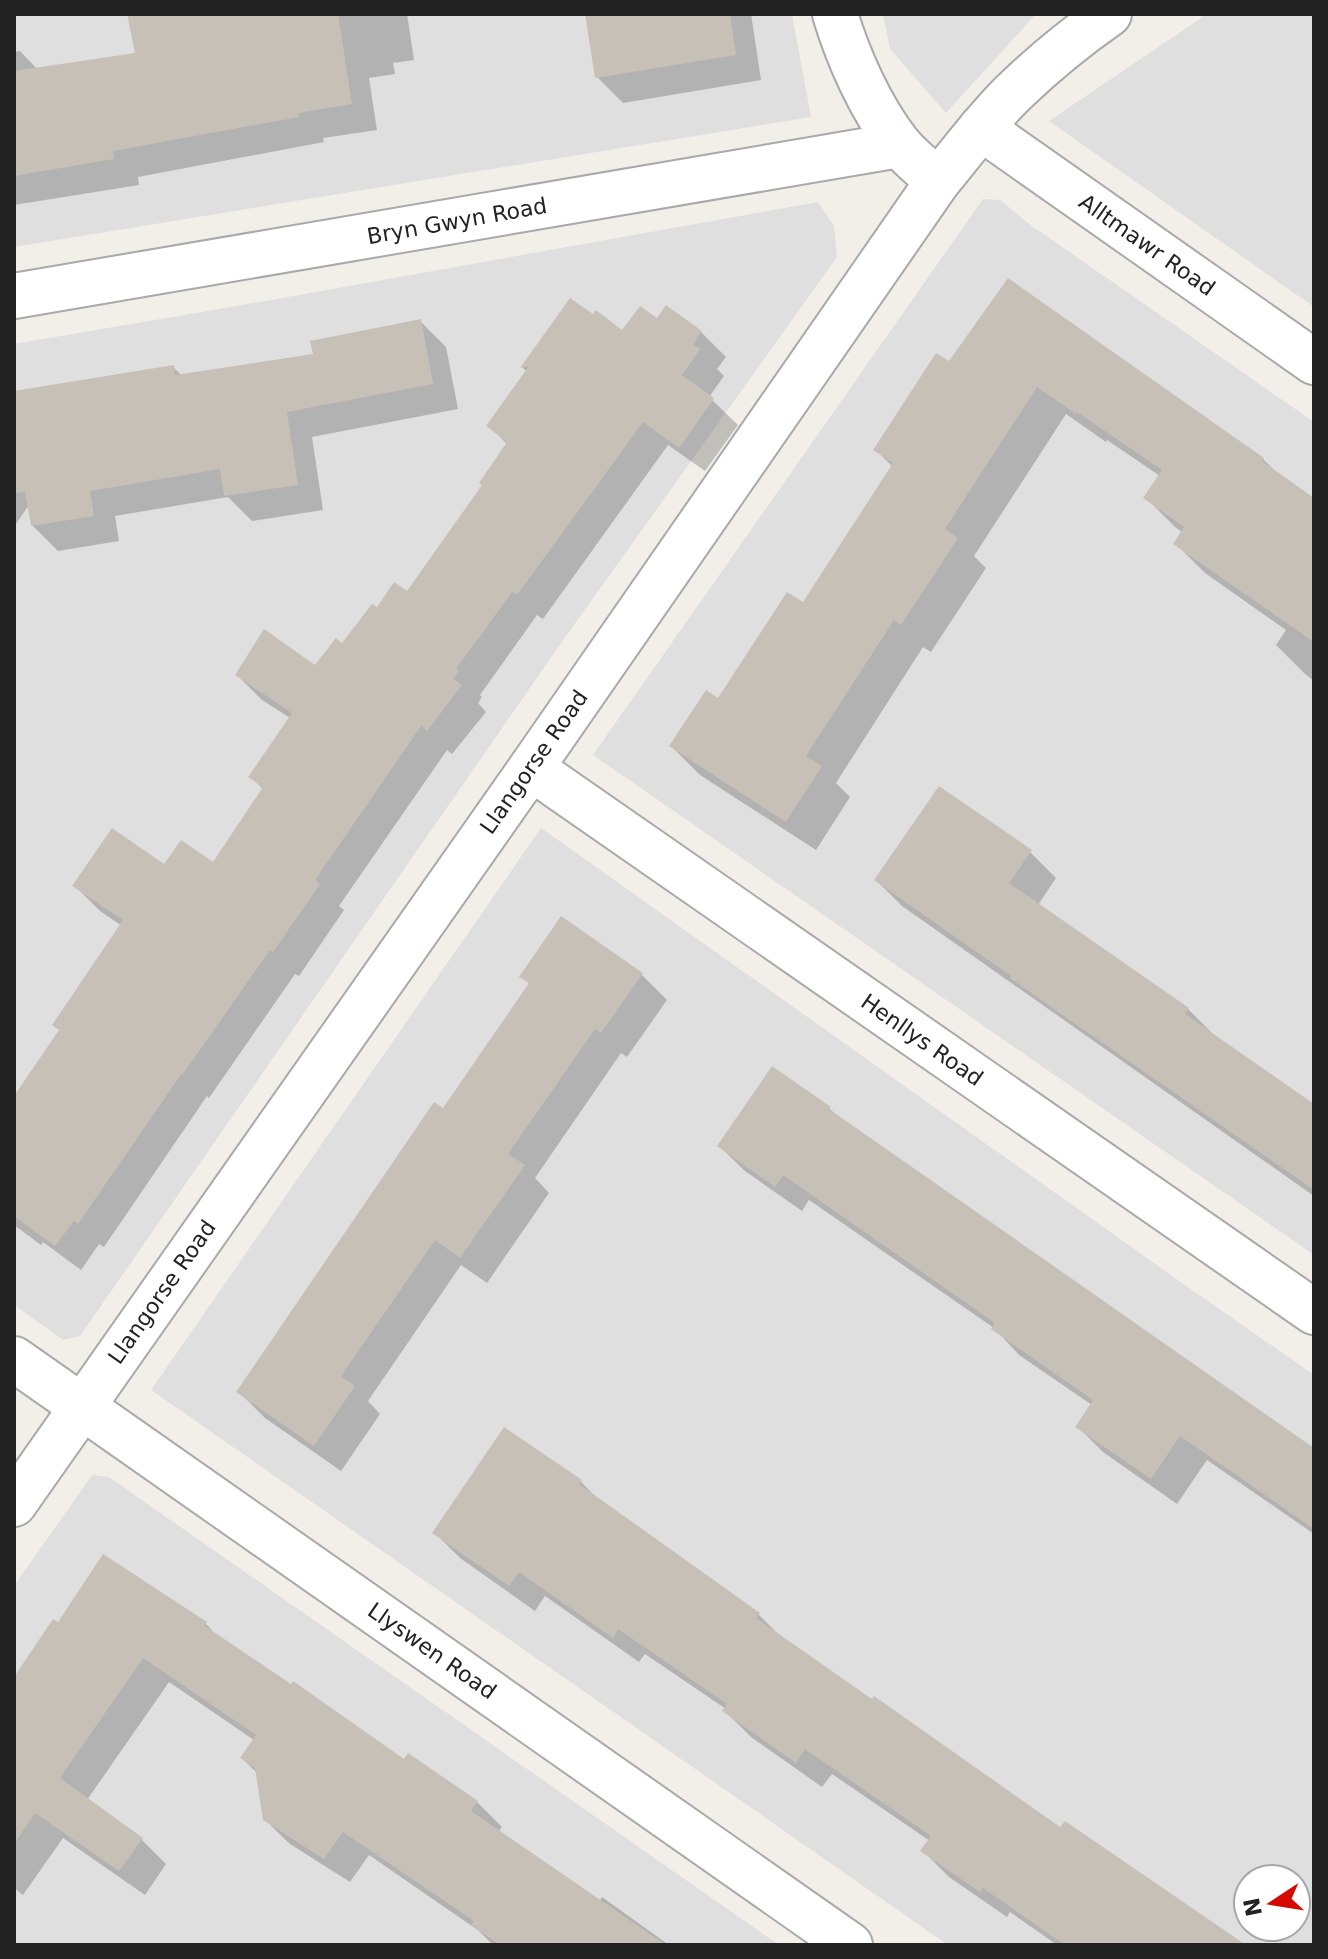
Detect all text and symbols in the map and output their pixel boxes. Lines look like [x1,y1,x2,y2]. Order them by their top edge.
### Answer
street label: Alltmawr Road [1074,189,1220,301]
street label: Bryn Gwyn Road [365,193,549,249]
street label: Llangorse Road [475,685,593,839]
street label: Henllys Road [856,989,988,1091]
street label: Llangorse Road [103,1215,221,1369]
street label: Llyswen Road [363,1598,501,1704]
north arrow [1232,1863,1312,1943]
text: N [1239,1895,1267,1919]

